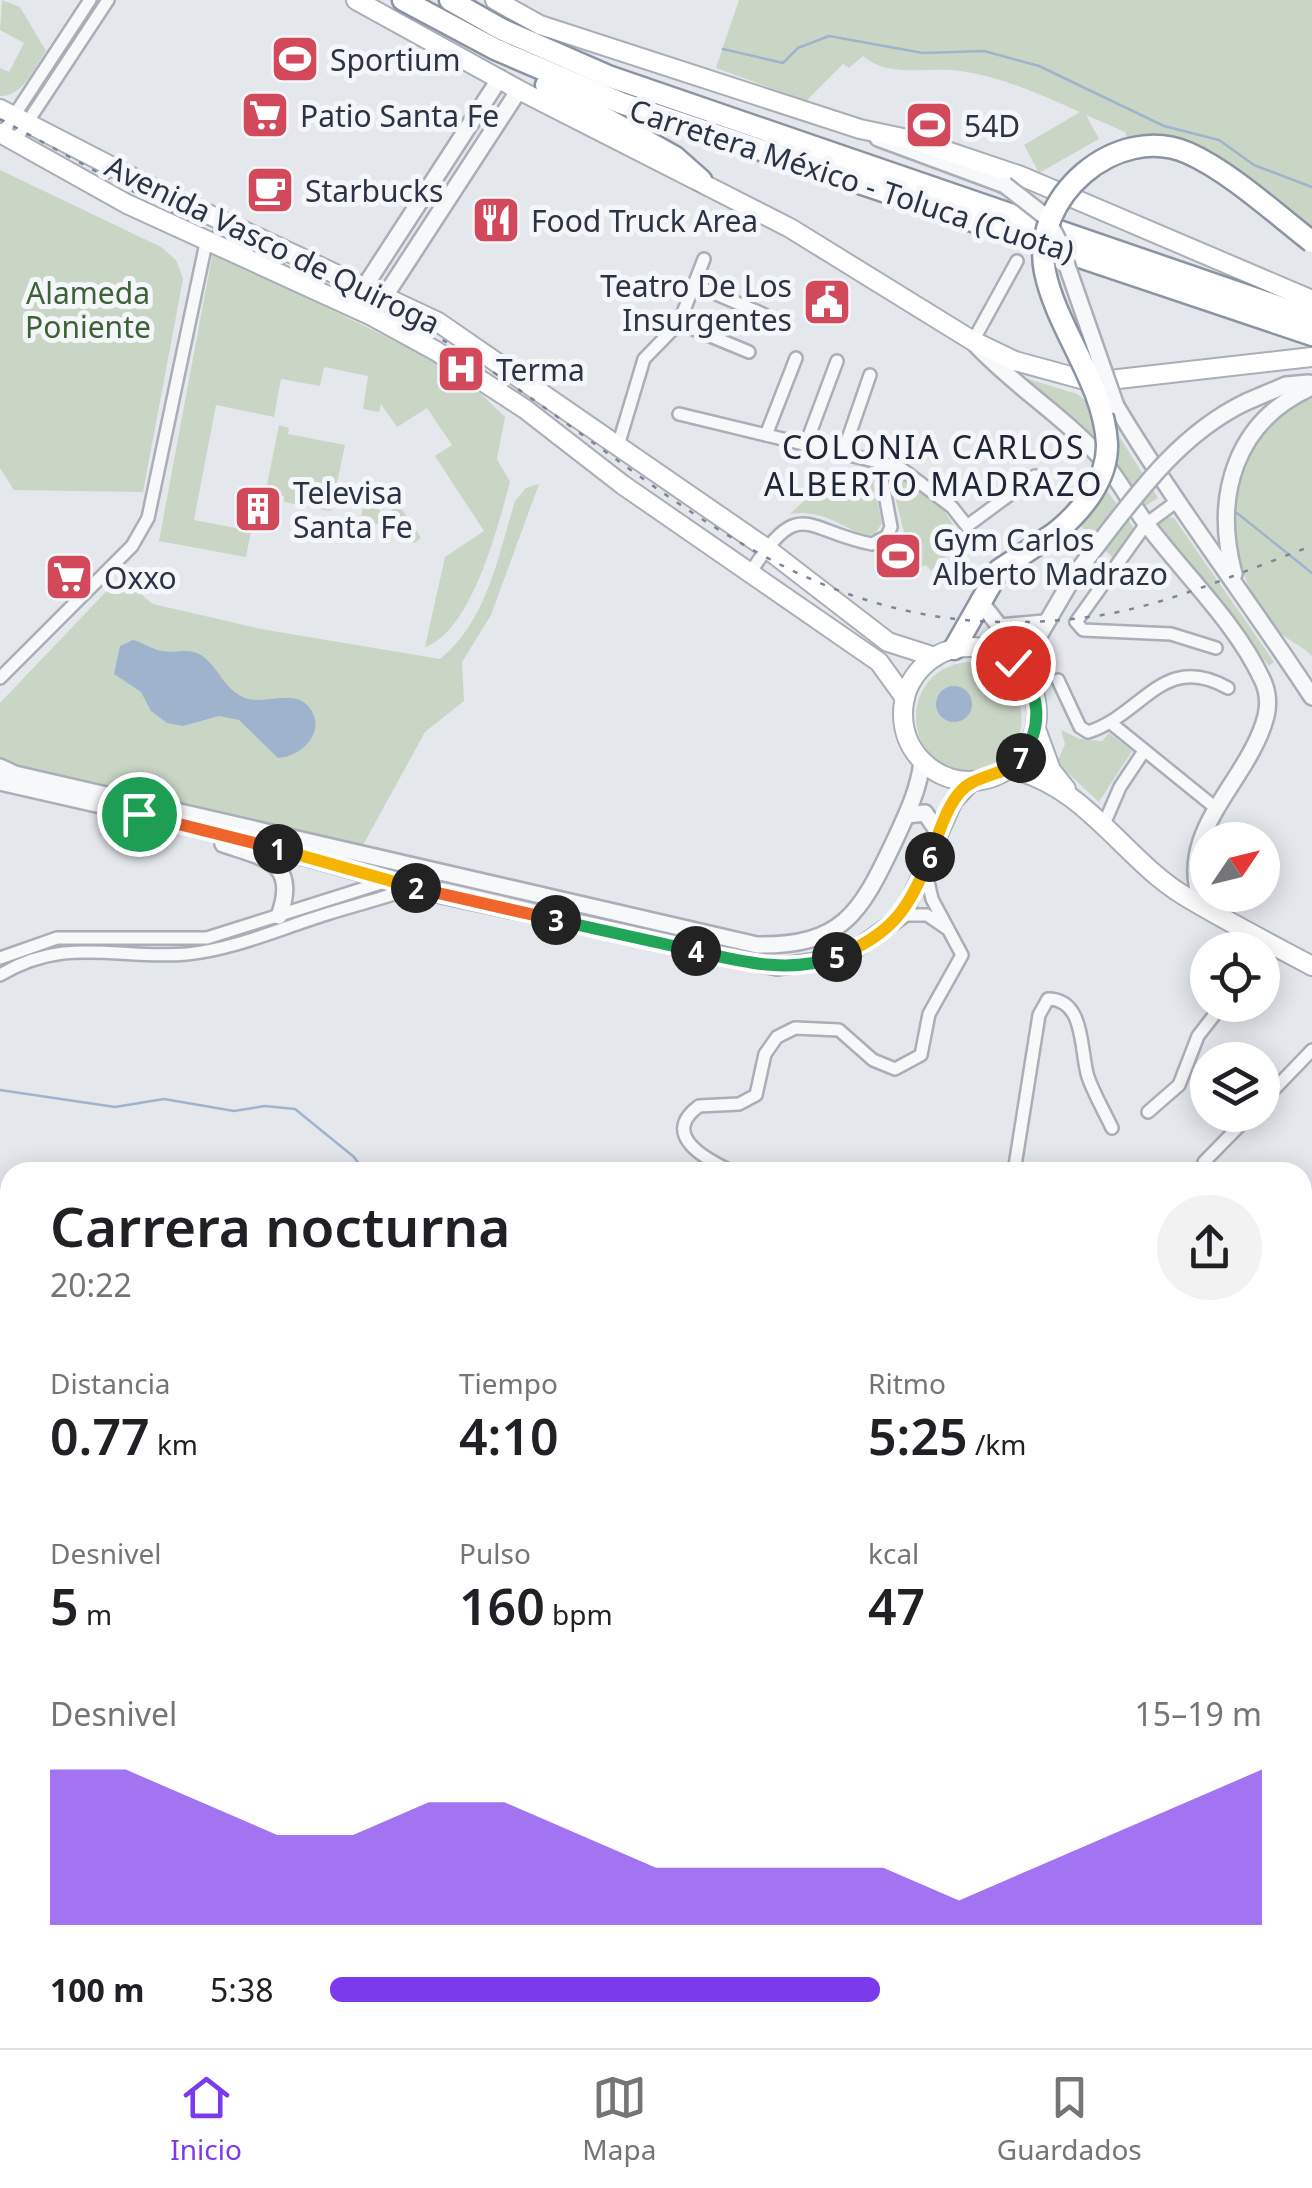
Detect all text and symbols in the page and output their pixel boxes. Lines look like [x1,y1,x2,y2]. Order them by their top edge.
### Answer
sports icon: Sportium [269,33,321,85]
place label: Sportium [330,39,461,80]
supermarket icon: Patio Santa Fe [239,89,291,141]
street label: Carretera México - Toluca (Cuota) [624,89,1080,271]
place label: Patio Santa Fe [300,95,499,136]
sports icon: 54D [903,99,955,151]
place label: 54D [964,105,1020,146]
street label: Avenida Vasco de Quiroga [99,145,447,343]
cafe icon: Starbucks [244,164,296,216]
place label: Starbucks [305,170,443,211]
restaurant icon: Food Truck Area [470,194,522,246]
place label: Food Truck Area [531,200,758,241]
place label: Teatro De Los Insurgentes [600,265,792,340]
park label: Alameda Poniente [25,272,151,347]
public building icon: Teatro De Los Insurgentes [801,276,853,328]
hospital icon: Terma [435,343,487,395]
place label: Terma [496,349,585,390]
district label: COLONIA CARLOS ALBERTO MADRAZO [764,425,1104,505]
place label: Televisa Santa Fe [293,472,413,547]
building icon: Televisa Santa Fe [232,483,284,535]
place label: Gym Carlos Alberto Madrazo [933,519,1168,594]
sports icon: Gym Carlos Alberto Madrazo [872,530,924,582]
supermarket icon: Oxxo [43,551,95,603]
place label: Oxxo [104,557,177,598]
pin [971,621,1056,706]
icon: check [986,636,1041,691]
pin: 7 [996,733,1046,783]
text: 7 [1013,739,1029,777]
pin [97,772,182,857]
icon: arrive [112,787,167,842]
north arrow [1190,822,1280,912]
map controls [1190,822,1280,1132]
pin: 1 [253,824,303,874]
text: 1 [270,830,286,868]
pin: 6 [905,832,955,882]
text: 6 [922,838,938,876]
pin: 2 [391,863,441,913]
text: 2 [408,869,424,907]
pin: 3 [531,895,581,945]
text: 3 [548,901,564,939]
pin: 4 [671,926,721,976]
text: 4 [688,932,704,970]
pin: 5 [812,932,862,982]
button: locate [1190,932,1280,1022]
text: 5 [829,938,845,976]
button: layers [1190,1042,1280,1132]
text: Carrera nocturna [50,1188,511,1263]
button: share [1157,1195,1262,1300]
text: 20:22 [50,1263,132,1306]
text: Distancia [50,1364,171,1402]
text: Tiempo [459,1364,558,1402]
text: Ritmo [868,1364,946,1402]
text: 0.77 [50,1402,150,1470]
text: 4:10 [459,1402,559,1470]
text: 5:25 [868,1402,968,1470]
text: km [150,1425,198,1463]
text: /km [968,1425,1026,1463]
text: Desnivel [50,1534,161,1572]
text: Pulso [459,1534,531,1572]
text: kcal [868,1534,919,1572]
text: 5 [50,1572,79,1640]
text: 160 [459,1572,545,1640]
text: 47 [868,1572,925,1640]
text: m [79,1595,112,1633]
text: bpm [545,1595,613,1633]
text: Desnivel [50,1692,177,1735]
text: 15–19 m [1135,1692,1262,1735]
text: 100 m [50,1968,144,2011]
text: 5:38 [210,1968,274,2011]
tab: Inicio [170,2070,242,2168]
tab: Mapa [582,2070,656,2168]
tab: Guardados [997,2070,1142,2168]

